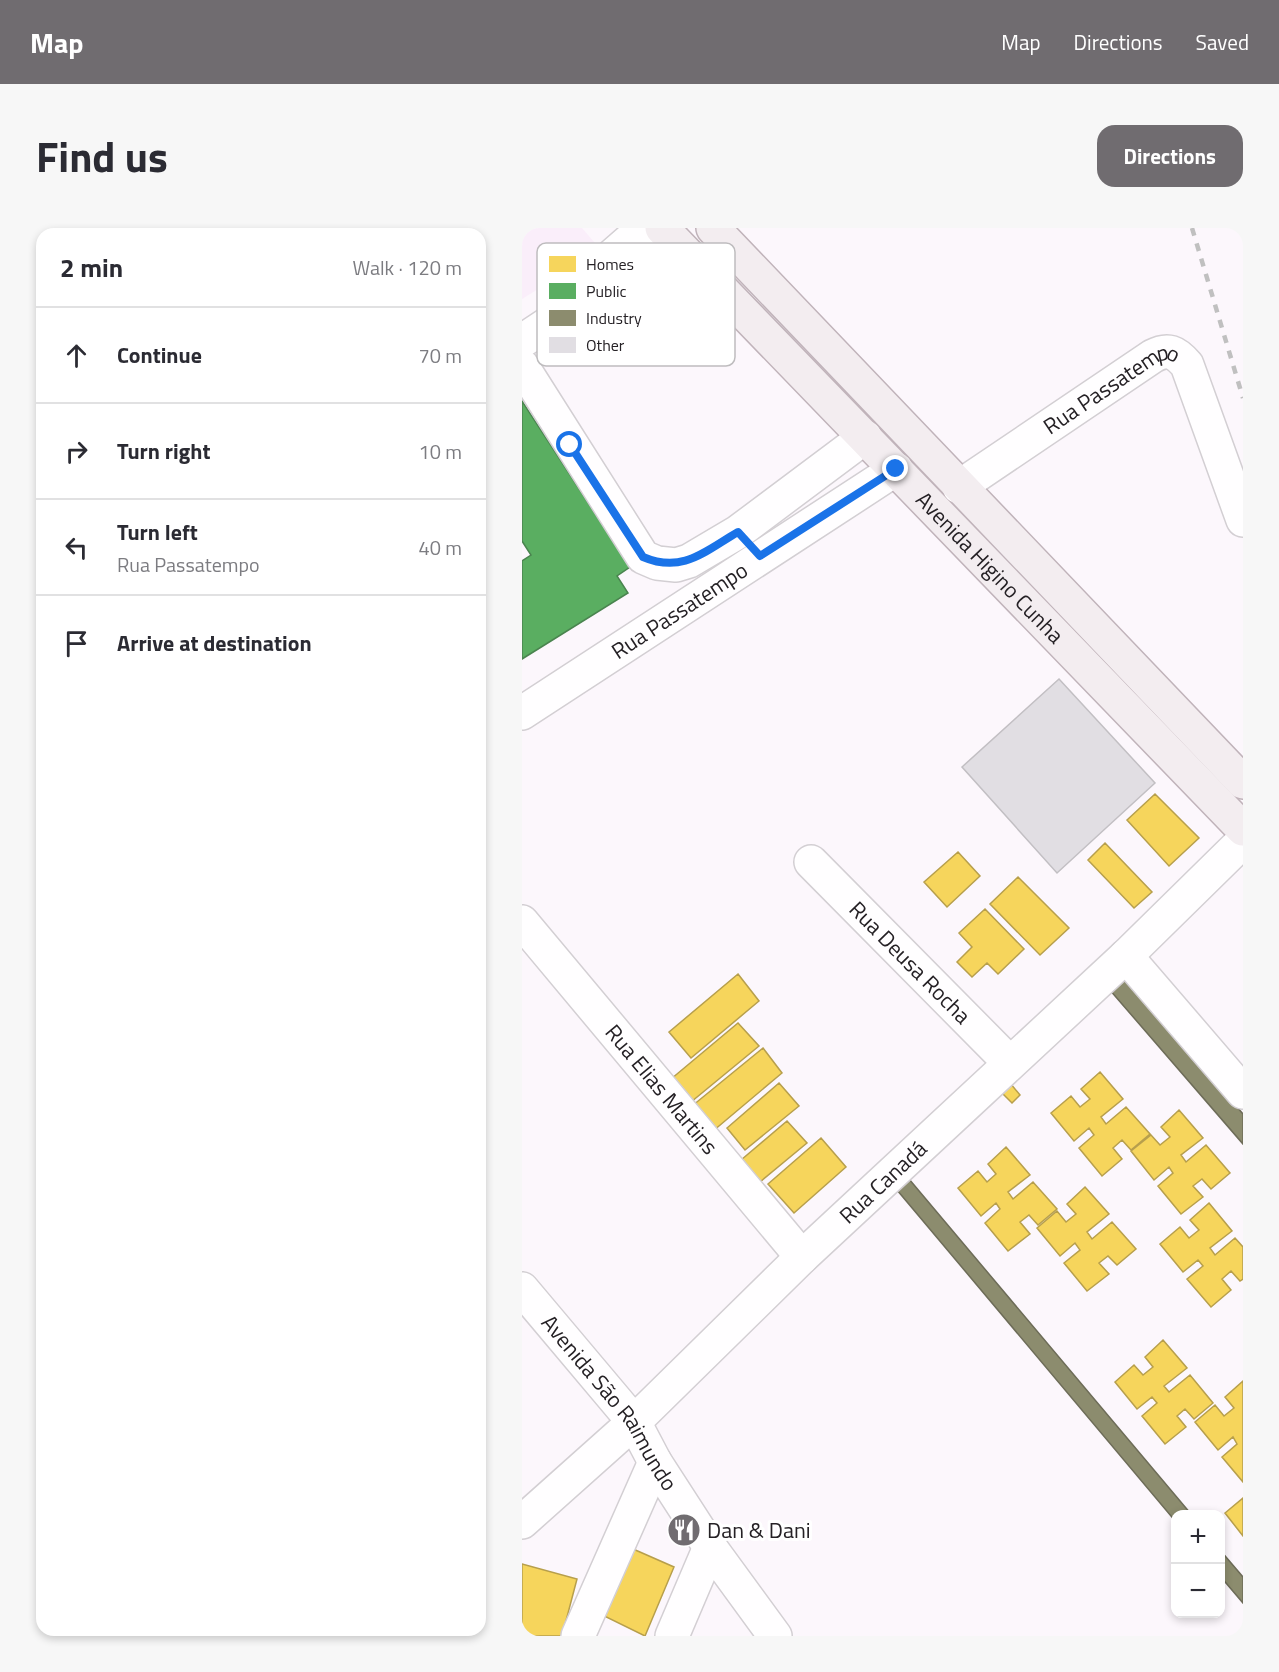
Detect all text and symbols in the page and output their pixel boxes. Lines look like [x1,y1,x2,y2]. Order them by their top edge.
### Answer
text: Map [30,21,84,64]
text: Map [1001,26,1041,58]
text: Directions [1074,26,1163,58]
text: Saved [1196,26,1249,58]
text: Find us [36,124,168,188]
button: Directions [1097,125,1243,187]
legend [537,243,735,366]
text: 2 min [60,248,123,287]
text: Walk · 120 m [353,252,462,283]
text: Homes [586,252,634,276]
text: Public [586,279,627,303]
text: Industry [586,306,642,330]
text: Other [586,333,625,357]
street label: Rua Passatempo [1036,335,1186,443]
text: Continue [117,338,202,372]
icon: ahead [60,339,93,372]
text: 70 m [418,340,462,371]
route start [556,431,582,457]
text: Turn right [117,434,211,468]
icon: right [60,435,93,468]
text: 10 m [418,436,462,467]
route end [882,455,908,481]
street label: Avenida Higino Cunha [908,483,1072,651]
text: Turn left [117,515,198,549]
icon: left [60,531,93,564]
text: 40 m [418,532,462,563]
text: Rua Passatempo [117,549,260,580]
street label: Rua Passatempo [604,553,755,667]
text: Arrive at destination [117,626,312,660]
icon: arrive [60,627,93,660]
street label: Rua Deusa Rocha [841,893,979,1032]
street label: Rua Elias Martins [597,1017,726,1162]
street label: Rua Canadá [831,1132,935,1232]
street label: Avenida São Raimundo [533,1307,686,1497]
map controls [1171,1510,1225,1618]
button: + [1171,1510,1225,1564]
restaurant icon: Dan & Dani [666,1512,702,1548]
place label: Dan & Dani [707,1513,811,1547]
button: − [1171,1564,1225,1618]

